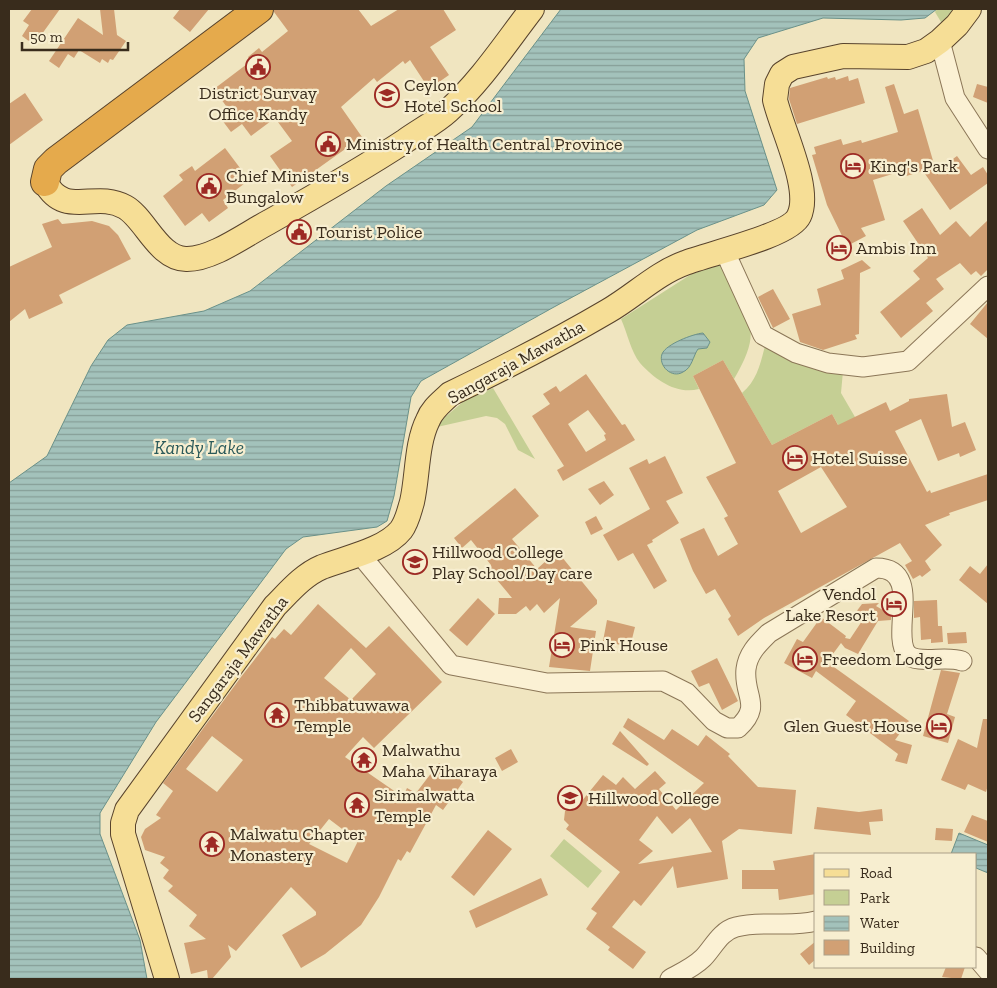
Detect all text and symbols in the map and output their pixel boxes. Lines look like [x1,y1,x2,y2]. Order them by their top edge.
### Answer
scale bar [22,20,129,52]
text: 50 m [30,28,63,46]
public building icon: District Survay Office Kandy [245,54,271,80]
place label: Ceylon Hotel School [404,74,502,117]
place label: District Survay Office Kandy [199,82,318,125]
school or university icon: Ceylon Hotel School [374,82,400,108]
public building icon: Ministry of Health Central Province [315,131,341,157]
place label: Ministry of Health Central Province [346,133,622,155]
hotel icon: King's Park [840,153,866,179]
place label: King's Park [870,155,959,177]
place label: Chief Minister's Bungalow [226,165,349,208]
public building icon: Chief Minister's Bungalow [196,173,222,199]
public building icon: Tourist Police [286,219,312,245]
place label: Tourist Police [316,221,422,243]
hotel icon: Ambis Inn [826,235,852,261]
place label: Ambis Inn [856,237,937,259]
street label: Sangaraja Mawatha [444,315,588,409]
water label: Kandy Lake [154,436,244,459]
hotel icon: Hotel Suisse [782,445,808,471]
place label: Hotel Suisse [812,447,907,469]
place label: Hillwood College Play School/Day care [432,541,592,584]
school or university icon: Hillwood College Play School/Day care [402,549,428,575]
place label: Vendol Lake Resort [785,583,876,626]
street label: Sangaraja Mawatha [183,591,293,727]
hotel icon: Vendol Lake Resort [881,591,907,617]
hotel icon: Pink House [549,632,575,658]
place label: Pink House [580,634,668,656]
hotel icon: Freedom Lodge [792,646,818,672]
place label: Freedom Lodge [822,648,943,670]
place label: Thibbatuwawa Temple [294,694,410,737]
temple icon: Thibbatuwawa Temple [264,702,290,728]
hotel icon: Glen Guest House [926,713,952,739]
place label: Glen Guest House [783,715,922,737]
place label: Malwathu Maha Viharaya [382,739,498,782]
temple icon: Malwathu Maha Viharaya [351,747,377,773]
place label: Sirimalwatta Temple [374,784,475,827]
school or university icon: Hillwood College [557,785,583,811]
place label: Hillwood College [588,787,719,809]
temple icon: Sirimalwatta Temple [344,792,370,818]
place label: Malwatu Chapter Monastery [230,823,365,866]
temple icon: Malwatu Chapter Monastery [199,831,225,857]
legend [814,853,977,968]
text: Road [860,864,893,882]
text: Park [860,889,890,907]
text: Water [860,914,900,932]
text: Building [860,939,915,957]

